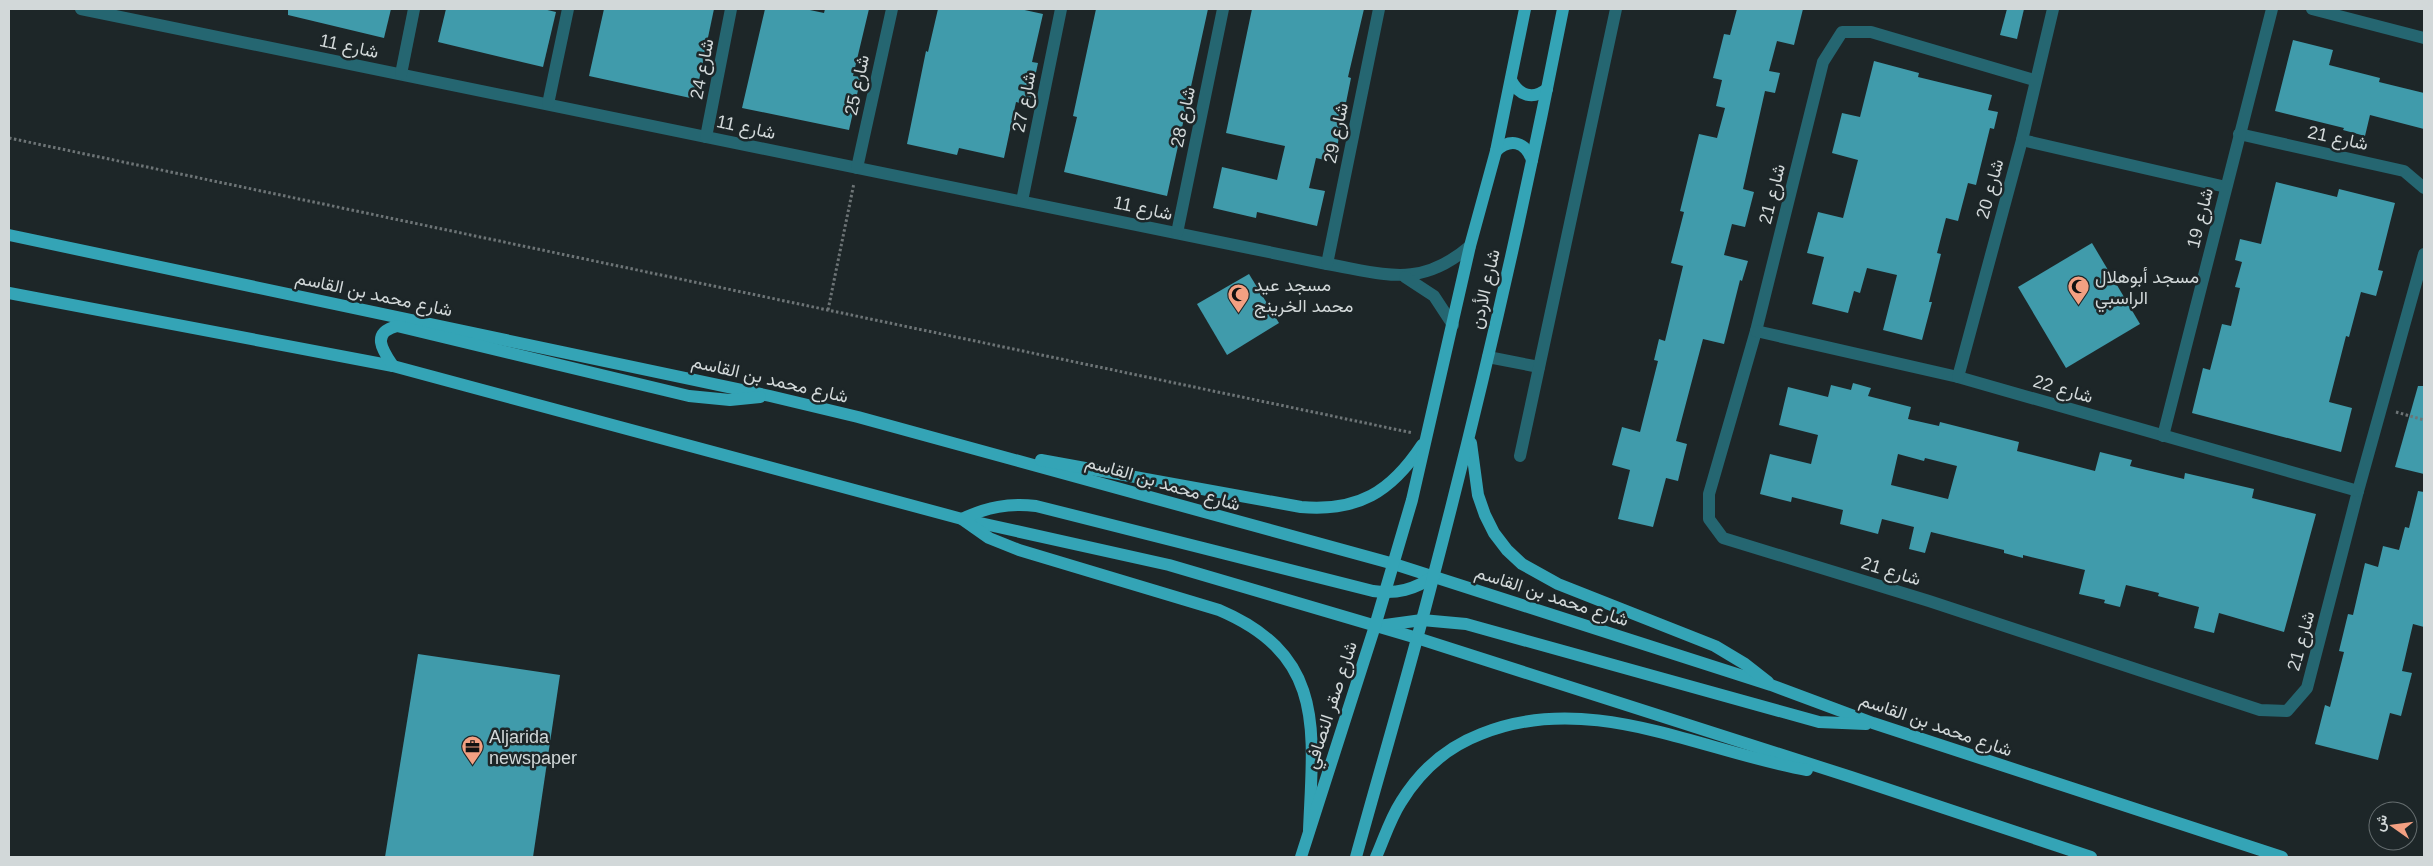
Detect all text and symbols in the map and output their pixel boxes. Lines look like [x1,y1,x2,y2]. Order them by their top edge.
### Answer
street label: شارع 11 [317,30,380,64]
street label: شارع 24 [686,37,720,101]
street label: شارع 25 [841,53,875,117]
street label: شارع 27 [1008,70,1042,134]
street label: شارع 28 [1167,85,1201,149]
street label: شارع 29 [1320,101,1354,165]
street label: شارع 11 [714,111,777,145]
street label: شارع 21 [2306,122,2370,156]
street label: شارع 20 [1972,157,2010,222]
street label: شارع 21 [1755,162,1791,227]
street label: شارع 19 [2183,186,2219,251]
street label: شارع 11 [1111,192,1174,226]
street label: شارع الأردن [1466,247,1506,331]
place label: مسجد أبوهلال الراسبي [2095,267,2199,313]
street label: شارع محمد بن القاسم [293,268,454,322]
place label: مسجد عيد محمد الخرينج [1254,275,1353,318]
mosque icon: مسجد أبوهلال الراسبي [2067,275,2091,306]
mosque icon: مسجد عيد محمد الخرينج [1226,283,1250,314]
street label: شارع محمد بن القاسم [689,351,850,409]
street label: شارع 22 [2030,371,2095,409]
street label: شارع محمد بن القاسم [1083,451,1243,517]
street label: شارع 21 [1858,552,1923,591]
street label: شارع محمد بن القاسم [1472,562,1631,632]
street label: شارع 21 [2283,609,2321,674]
street label: شارع صقر النصافي [1301,639,1366,773]
street label: شارع محمد بن القاسم [1857,690,2015,762]
place label: Aljarida newspaper [489,727,577,768]
office icon: Aljarida newspaper [461,735,485,766]
north arrow [2368,801,2418,851]
text: ش [2371,813,2391,833]

